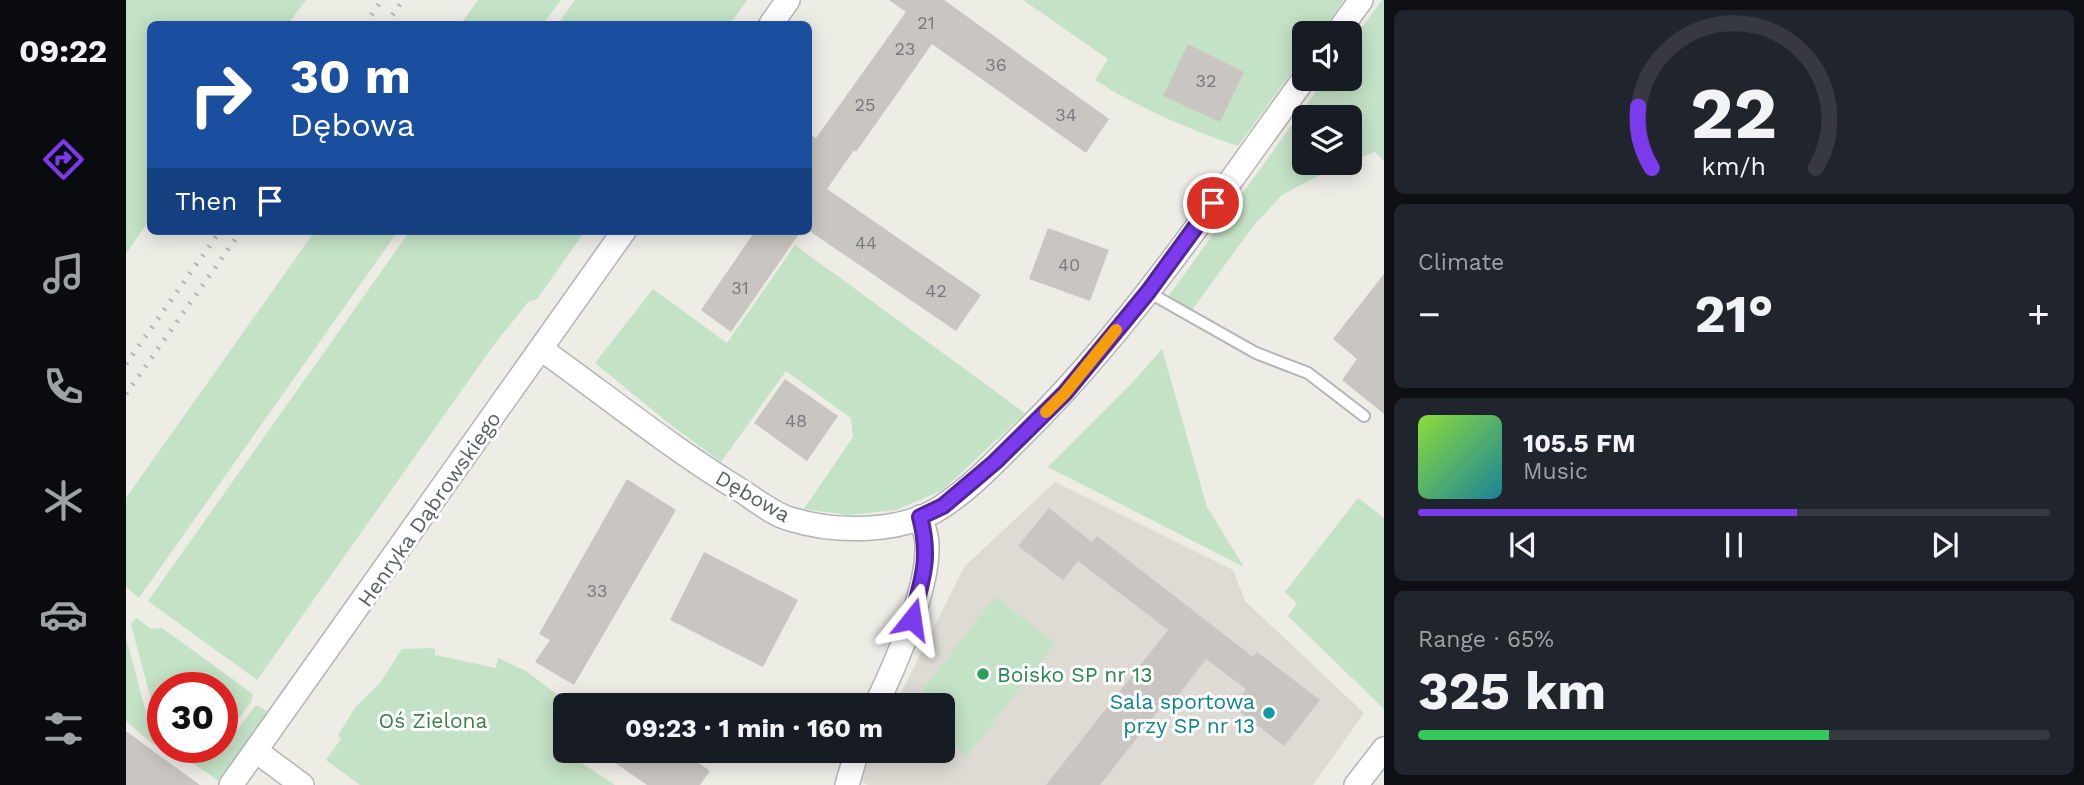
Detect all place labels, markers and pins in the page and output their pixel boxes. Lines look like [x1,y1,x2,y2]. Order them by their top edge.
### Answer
pin [1183,173,1243,233]
place label: Boisko SP nr 13 [997,662,1152,687]
marker: Boisko SP nr 13 [975,666,991,682]
place label: Sala sportowa przy SP nr 13 [1110,689,1255,738]
marker: Sala sportowa przy SP nr 13 [1261,705,1277,721]

